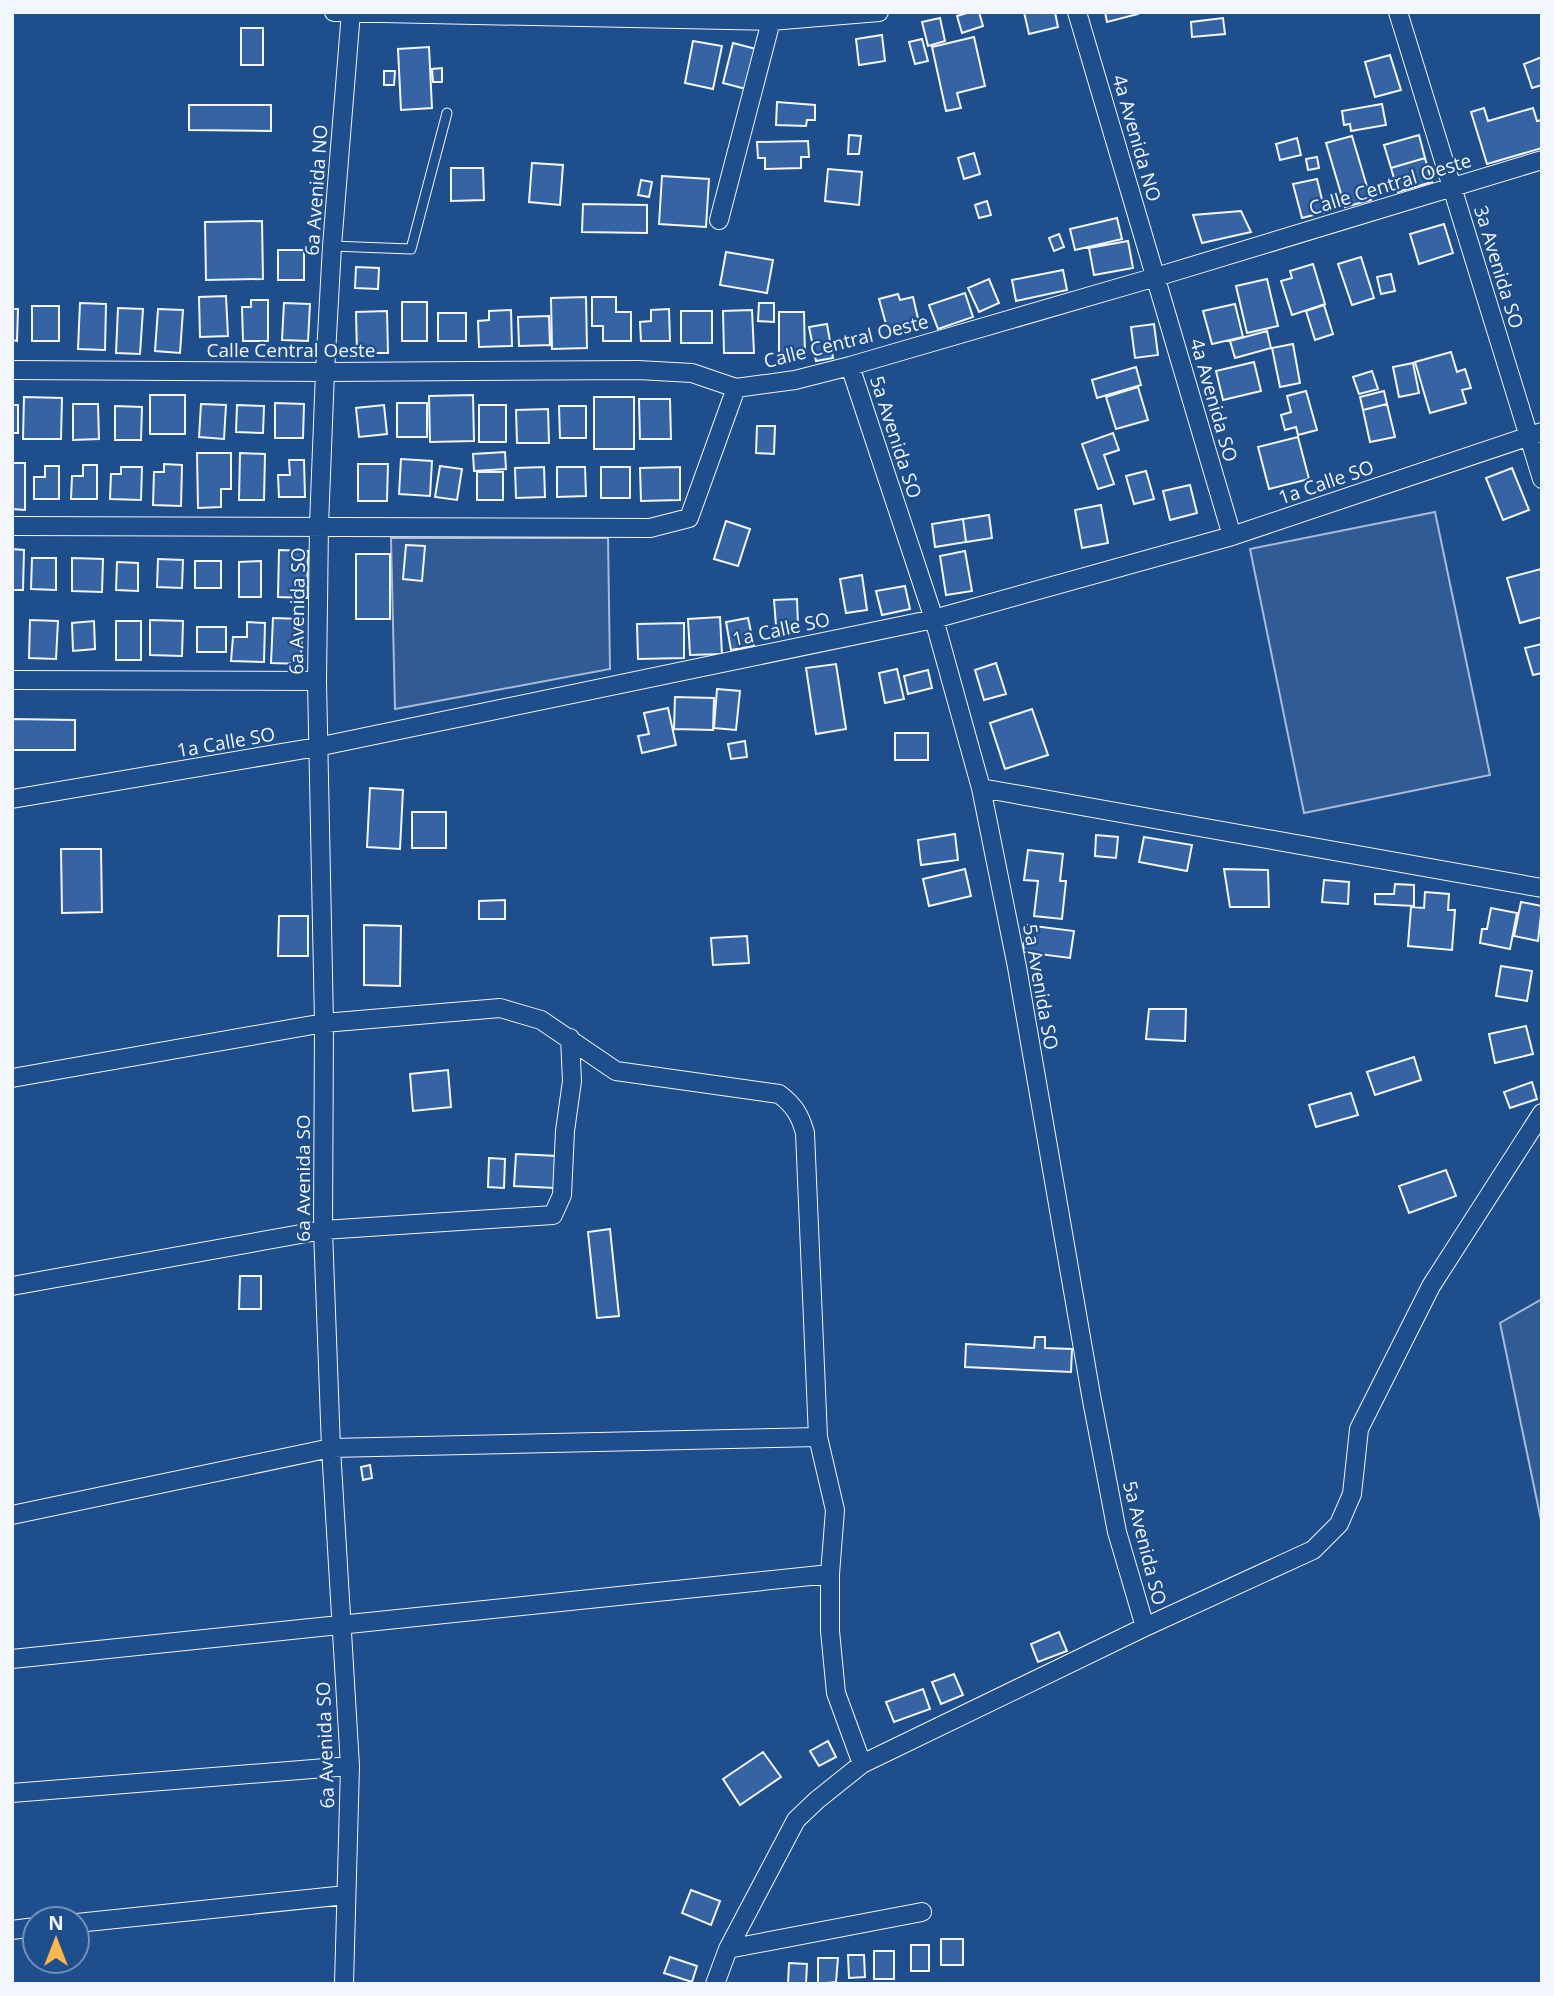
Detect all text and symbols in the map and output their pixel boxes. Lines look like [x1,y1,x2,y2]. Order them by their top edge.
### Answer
street label: 4a Avenida NO [1106,71,1168,205]
street label: 6a Avenida NO [298,124,334,256]
street label: Calle Central Oeste [1305,147,1475,221]
street label: 3a Avenida SO [1468,202,1530,332]
street label: Calle Central Oeste [761,308,931,374]
street label: 4a Avenida SO [1184,335,1244,465]
street label: Calle Central Oeste [207,337,375,363]
street label: 5a Avenida SO [864,372,928,502]
street label: 1a Calle SO [1275,454,1377,510]
street label: 6a Avenida SO [283,547,311,675]
street label: 1a Calle SO [730,606,832,652]
street label: 1a Calle SO [175,721,277,763]
street label: 5a Avenida SO [1017,922,1065,1052]
street label: 6a Avenida SO [290,1114,316,1242]
street label: 5a Avenida SO [1117,1478,1173,1608]
street label: 6a Avenida SO [310,1681,340,1809]
north arrow [21,1905,91,1975]
text: N [48,1910,64,1936]

